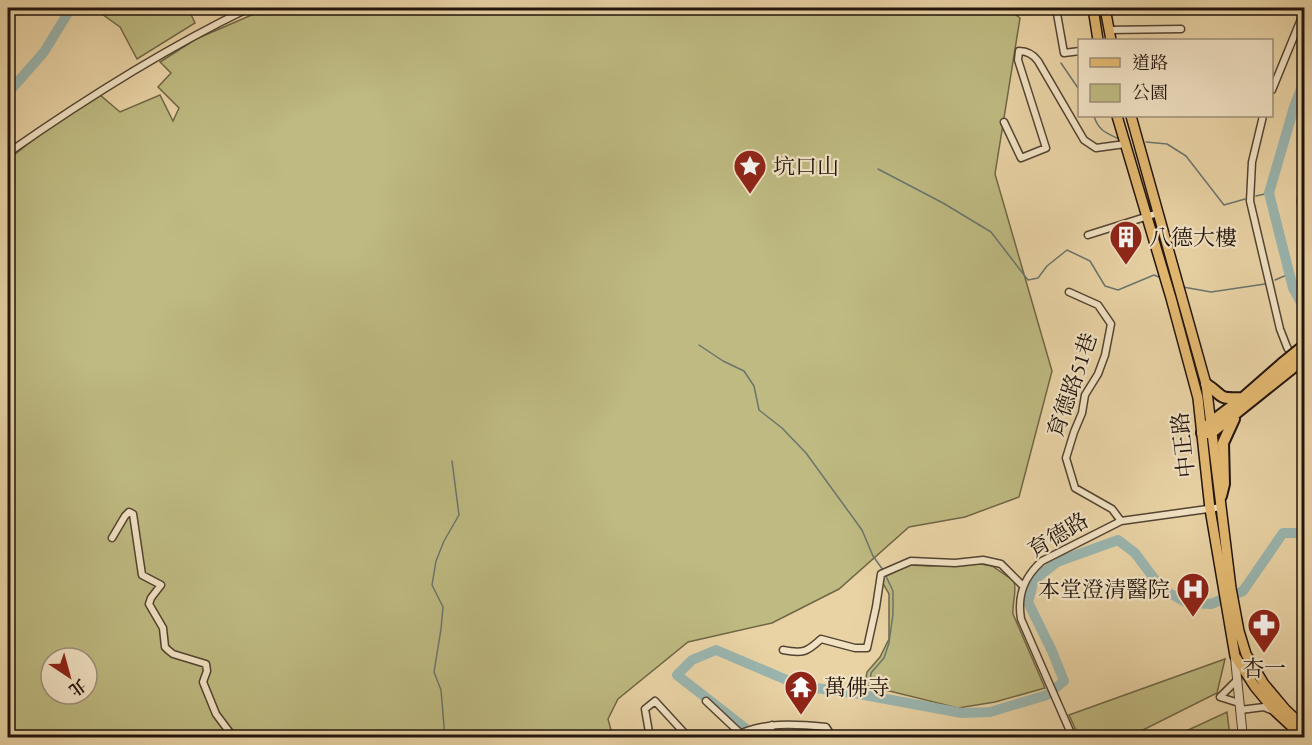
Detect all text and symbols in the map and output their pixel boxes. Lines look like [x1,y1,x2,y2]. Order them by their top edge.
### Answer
legend [1078,39,1273,117]
text: 道路 [1132,51,1168,74]
text: 公園 [1132,81,1168,104]
place icon: 坑口山 [732,148,768,195]
place label: 坑口山 [773,152,839,181]
building icon: 八德大樓 [1108,219,1144,266]
place label: 八德大樓 [1149,223,1237,252]
street label: 育德路51巷 [1041,329,1103,441]
street label: 中正路 [1165,411,1201,479]
street label: 育德路 [1022,506,1094,564]
hospital icon: 本堂澄清醫院 [1175,571,1211,618]
place label: 本堂澄清醫院 [1038,575,1170,604]
pharmacy icon: 杏一 [1246,607,1282,654]
north arrow [39,646,99,706]
place label: 杏一 [1242,654,1286,683]
temple icon: 萬佛寺 [783,669,819,716]
place label: 萬佛寺 [824,673,890,702]
text: 北 [65,675,90,701]

